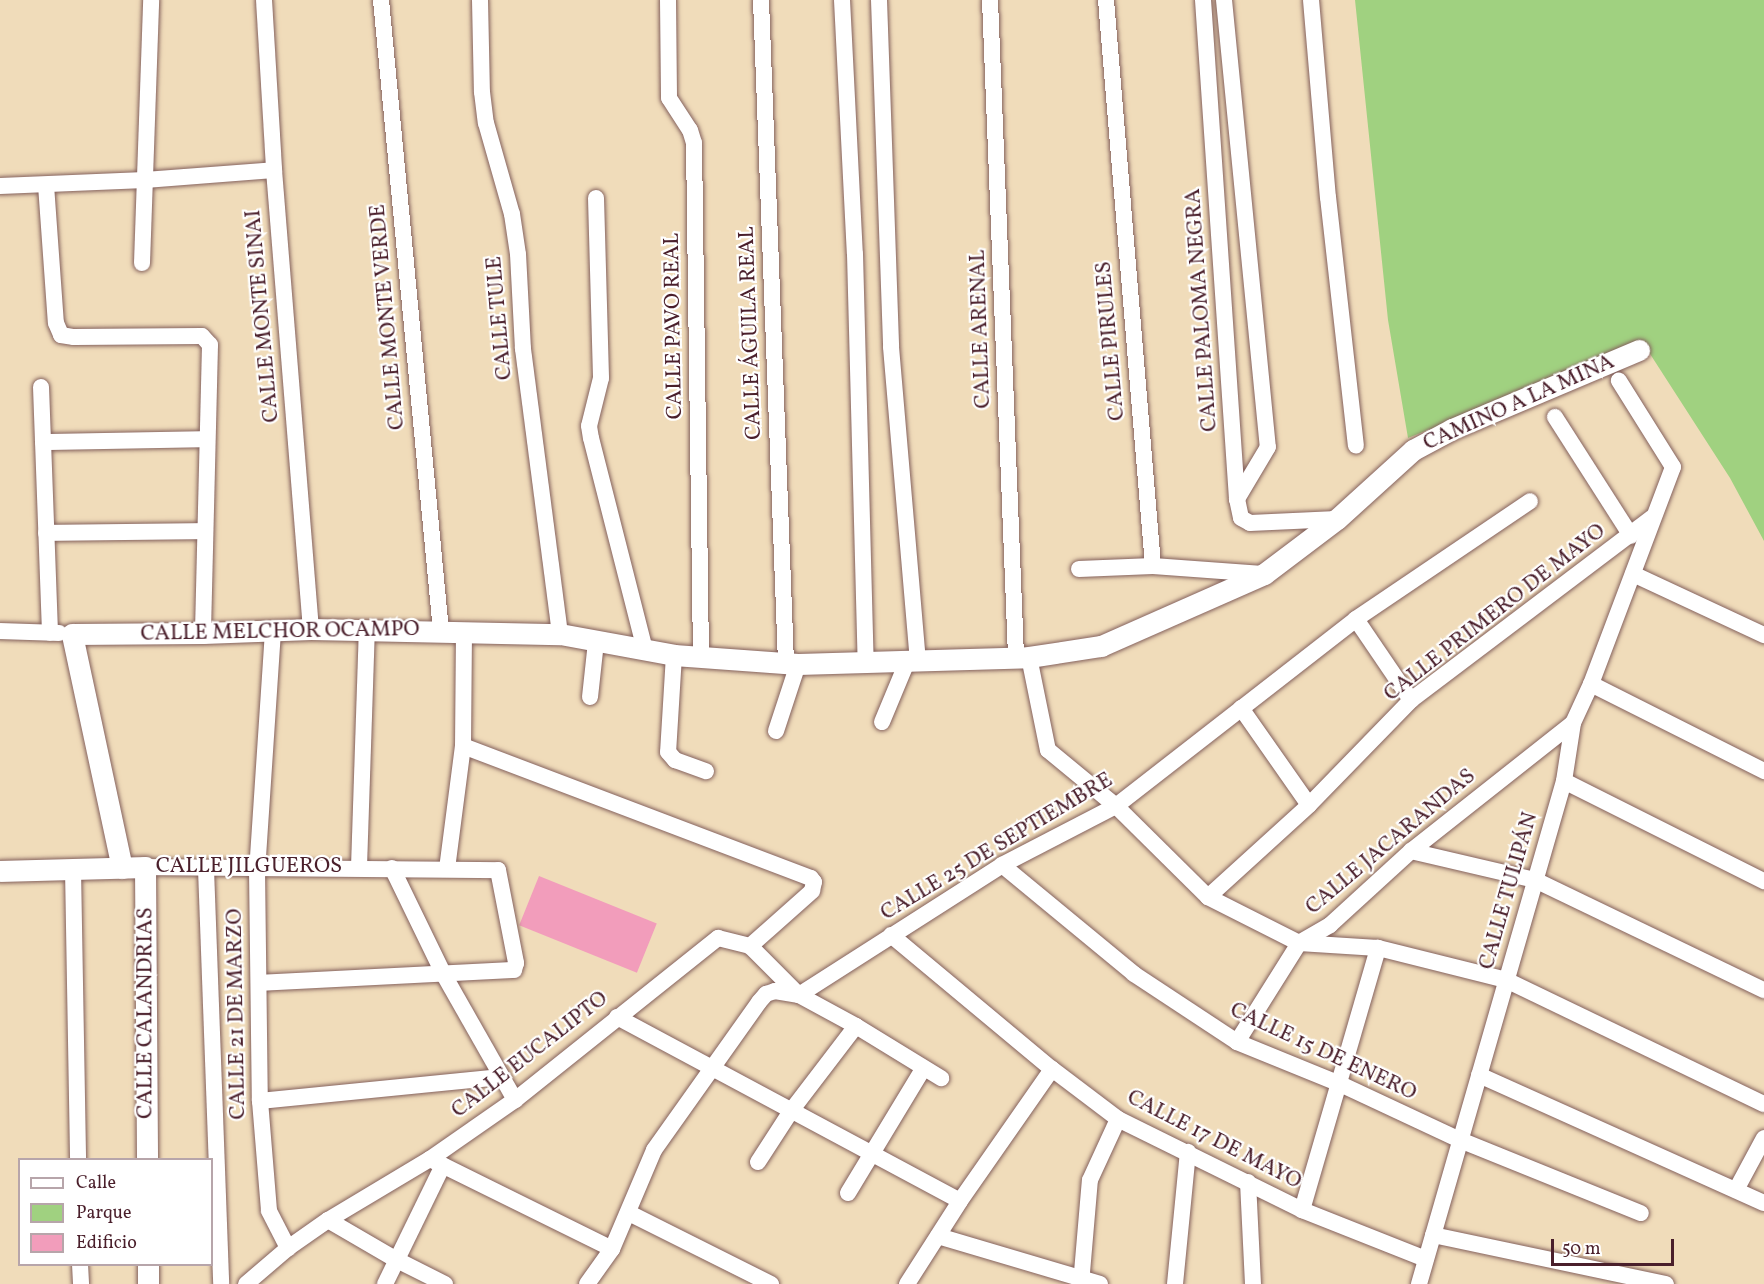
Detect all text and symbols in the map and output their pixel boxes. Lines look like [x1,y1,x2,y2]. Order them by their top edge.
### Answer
street label: CALLE PALOMA NEGRA [1180,187,1224,433]
street label: CALLE MONTE VERDE [365,203,411,431]
street label: CALLE MONTE SINAI [241,208,285,424]
street label: CALLE ÁGUILA REAL [734,226,768,440]
street label: CALLE PAVO REAL [659,232,689,420]
street label: CALLE ARENAL [965,249,997,409]
street label: CALLE TULE [481,255,519,381]
street label: CALLE PIRULES [1091,260,1131,422]
street label: CAMINO A LA MINA [1419,349,1619,457]
street label: CALLE PRIMERO DE MAYO [1379,518,1611,708]
street label: CALLE MELCHOR OCAMPO [140,616,420,648]
street label: CALLE JACARANDAS [1301,763,1481,921]
street label: CALLE 25 DE SEPTIEMBRE [876,767,1118,927]
street label: CALLE TULIPÁN [1474,809,1544,973]
street label: CALLE JILGUEROS [156,854,342,880]
street label: CALLE CALANDRIAS [133,907,159,1119]
street label: CALLE 21 DE MARZO [222,908,252,1120]
street label: CALLE EUCALIPTO [447,986,613,1124]
street label: CALLE 15 DE ENERO [1226,997,1420,1107]
street label: CALLE 17 DE MAYO [1122,1085,1306,1195]
legend [18,1158,213,1266]
text: Calle [76,1171,116,1196]
text: Parque [76,1201,131,1226]
scale bar [1554,1227,1677,1265]
text: Edificio [76,1231,137,1256]
text: 50 m [1562,1237,1601,1262]

